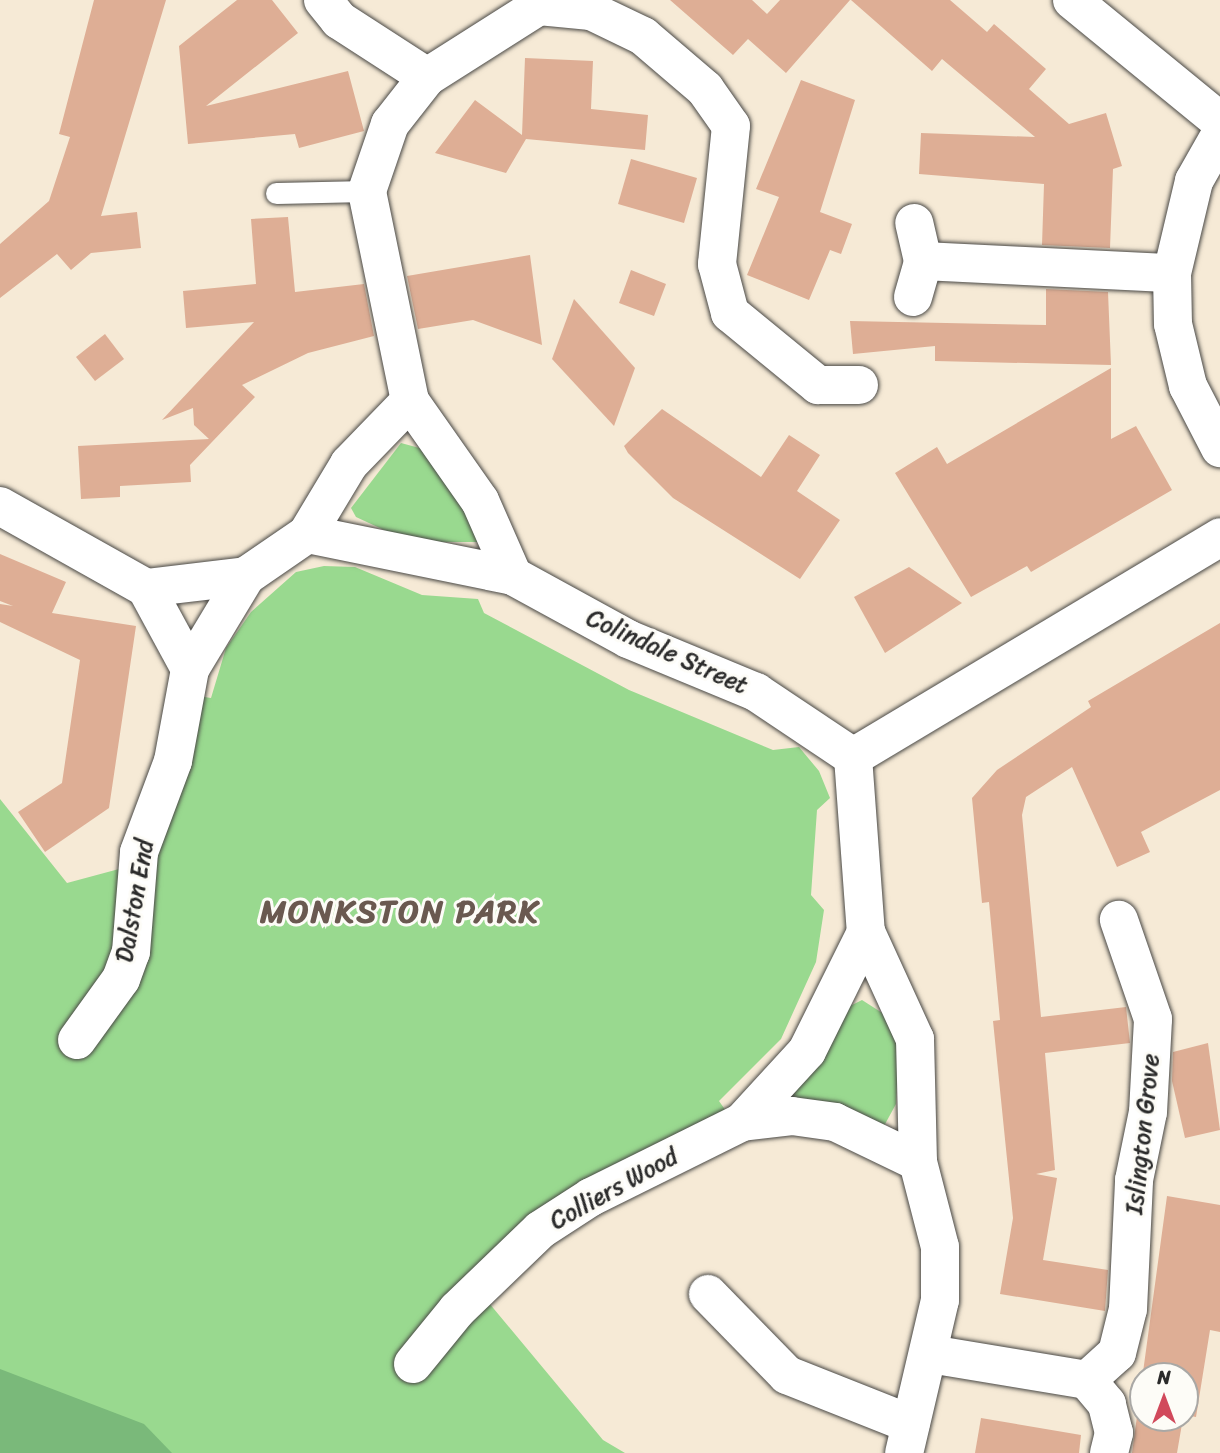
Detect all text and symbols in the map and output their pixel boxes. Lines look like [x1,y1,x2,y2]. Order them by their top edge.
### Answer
street label: Colindale Street [582,604,752,700]
street label: Dalston End [110,837,160,965]
district label: MONKSTON PARK [262,893,538,931]
street label: Islington Grove [1120,1052,1166,1216]
street label: Colliers Wood [545,1142,683,1236]
text: N [1157,1361,1171,1394]
north arrow [1129,1362,1199,1432]

